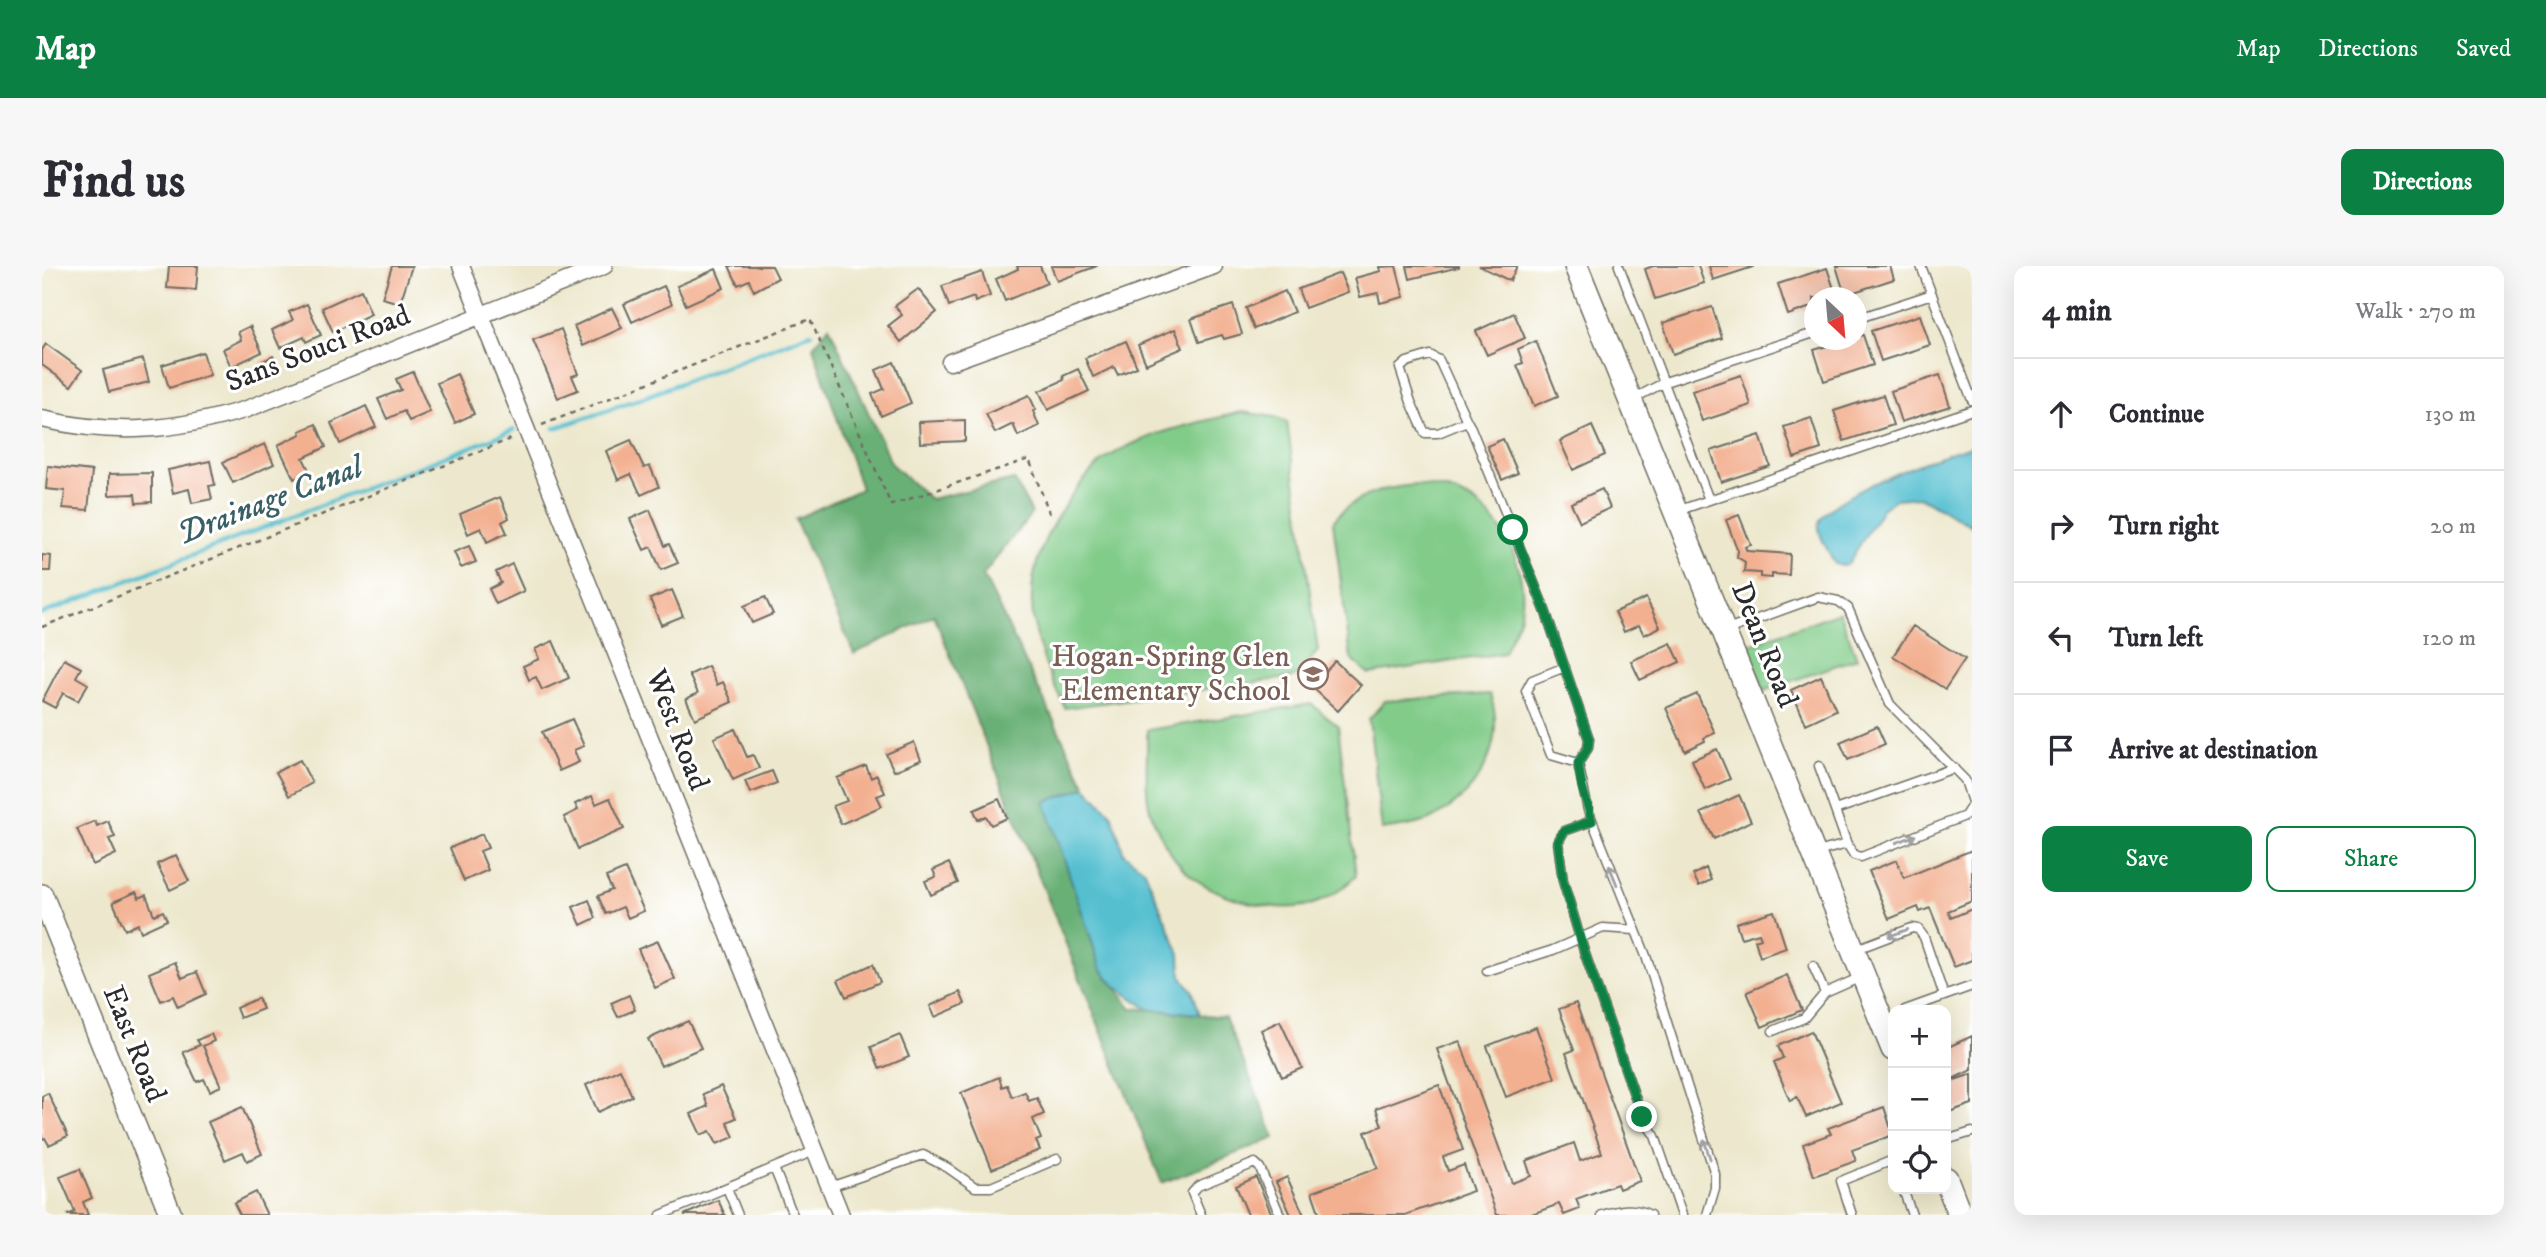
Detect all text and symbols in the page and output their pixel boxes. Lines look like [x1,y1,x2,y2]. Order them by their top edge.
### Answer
text: Map [35,29,96,70]
text: Map [2236,34,2281,64]
text: Directions [2319,34,2418,64]
text: Saved [2456,34,2511,64]
button: Directions [2341,149,2504,215]
text: Find us [42,151,185,213]
north arrow [1804,287,1867,350]
text: 4 min [2042,293,2112,330]
street label: Sans Souci Road [221,297,416,401]
text: Walk · 270 m [2355,297,2476,326]
icon: ahead [2042,395,2080,433]
text: Continue [2109,398,2204,431]
text: 130 m [2424,400,2476,429]
water label: Drainage Canal [172,446,372,555]
icon: right [2042,507,2080,545]
text: Turn right [2109,510,2219,543]
text: 20 m [2430,512,2476,541]
route start [1497,514,1528,545]
street label: Dean Road [1722,577,1806,713]
icon: left [2042,619,2080,657]
text: Turn left [2109,622,2203,655]
text: 120 m [2422,624,2476,653]
place label: Hogan-Spring Glen Elementary School [1051,639,1290,710]
school or university icon: Hogan-Spring Glen Elementary School [1296,657,1330,691]
street label: West Road [637,663,717,796]
icon: arrive [2042,731,2080,769]
text: Arrive at destination [2109,734,2318,767]
button: Save [2042,826,2252,892]
button: Share [2266,826,2476,892]
one-way arrow [1895,832,1917,845]
one-way arrow [1606,865,1619,887]
one-way arrow [1888,928,1910,941]
street label: East Road [94,980,174,1108]
map controls [1888,1005,1951,1194]
button: + [1888,1005,1951,1068]
button: − [1888,1068,1951,1131]
route end [1626,1101,1657,1132]
button: locate [1888,1131,1951,1194]
one-way arrow [1700,1138,1713,1160]

